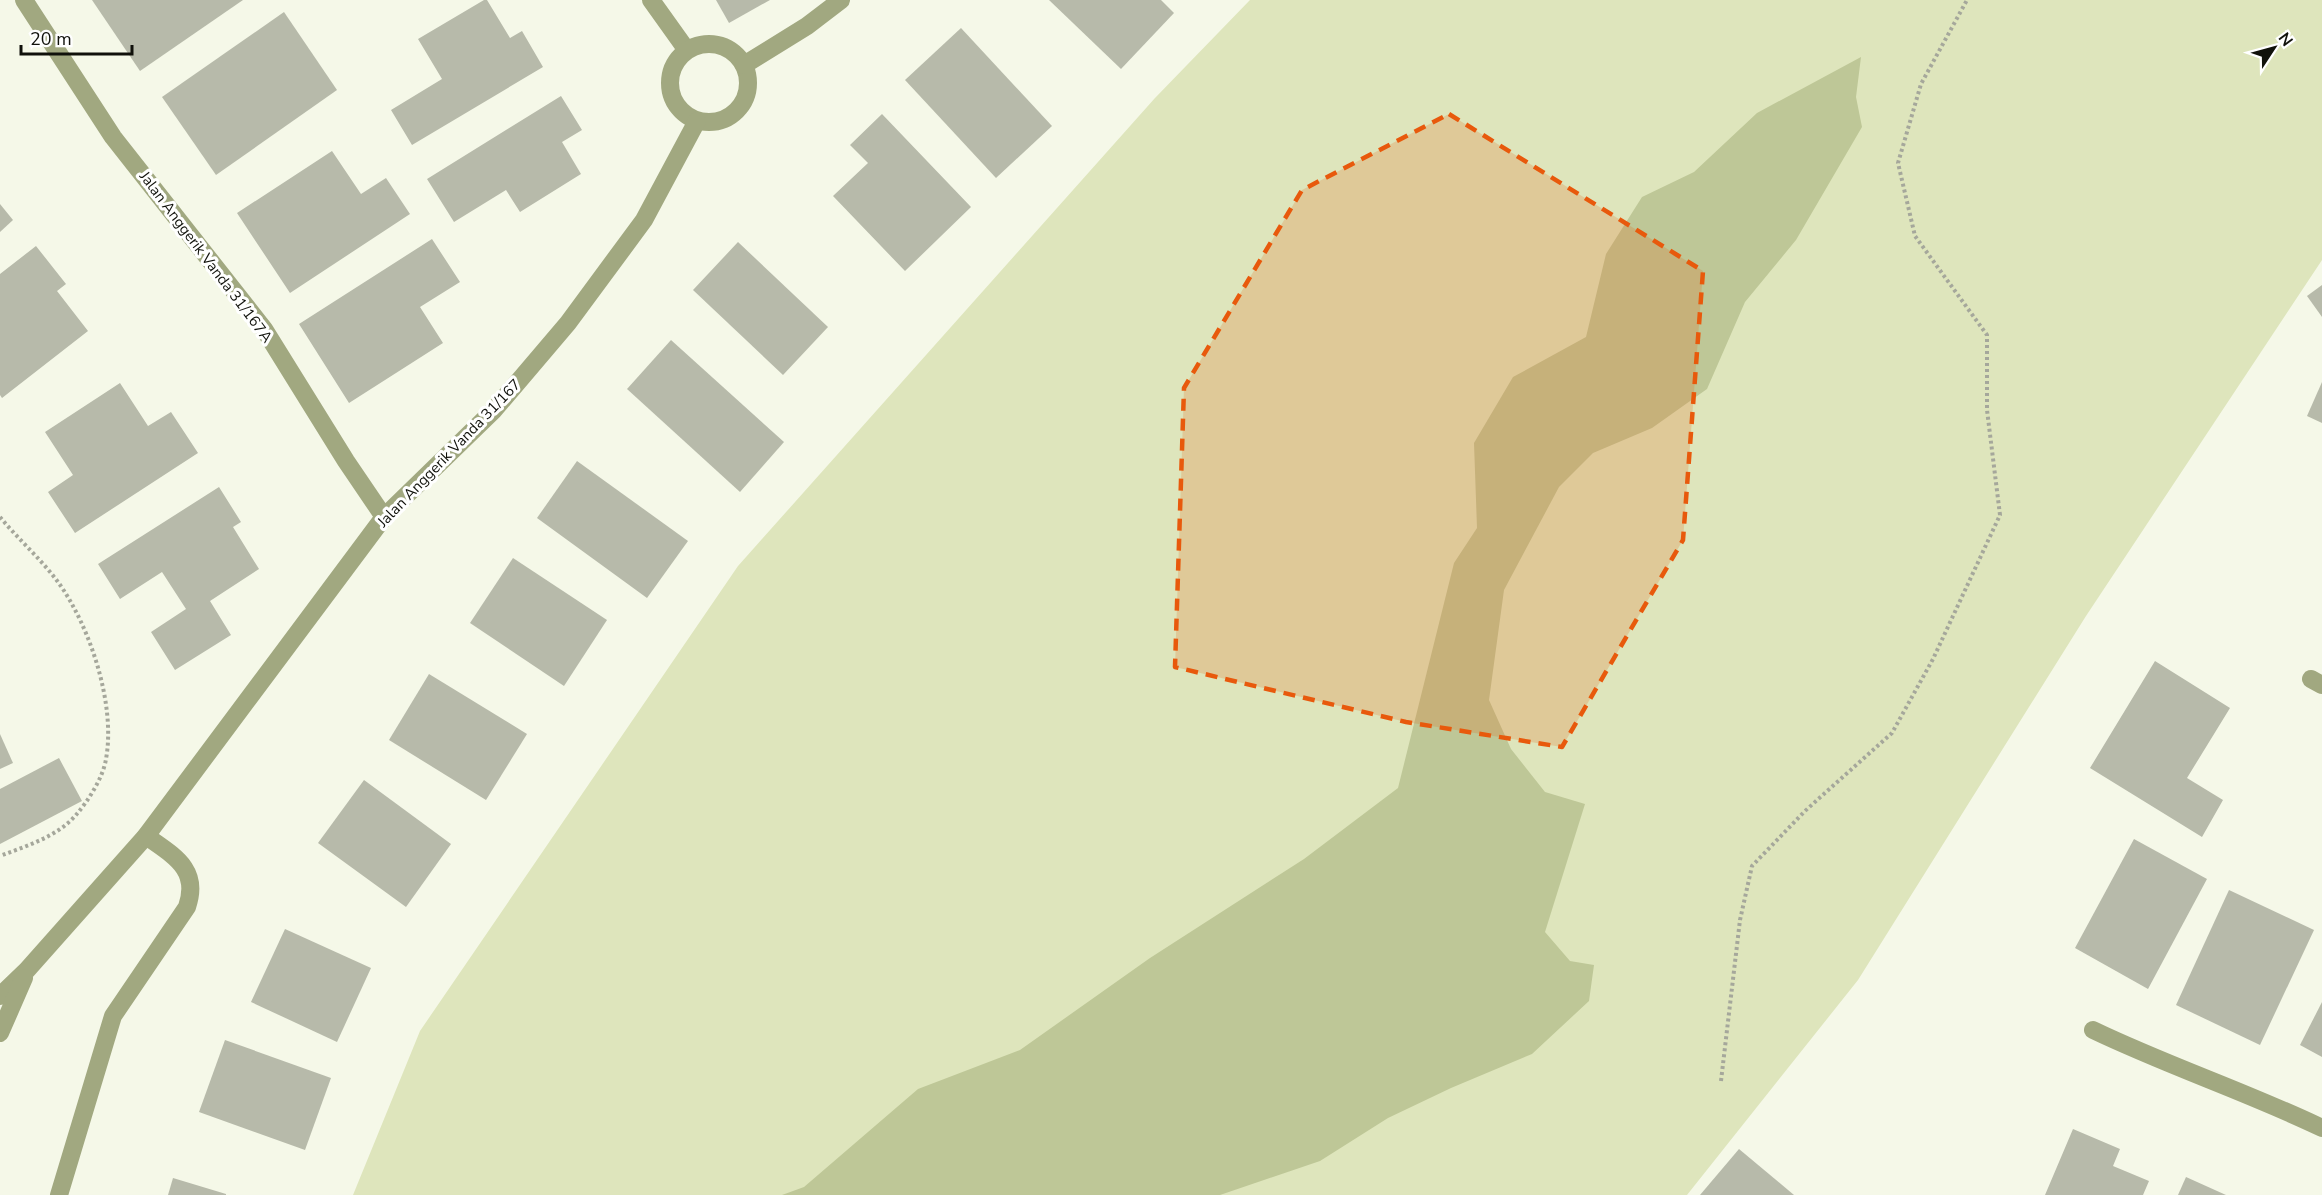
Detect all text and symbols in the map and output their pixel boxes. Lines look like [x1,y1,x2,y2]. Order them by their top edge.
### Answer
scale bar [21,18,132,56]
north arrow [2244,18,2304,78]
text: 20 m [30,27,72,51]
text: N [2273,28,2298,51]
street label: Jalan Anggerik Vanda 31/167A [134,167,277,347]
street label: Jalan Anggerik Vanda 31/167 [372,375,525,532]

